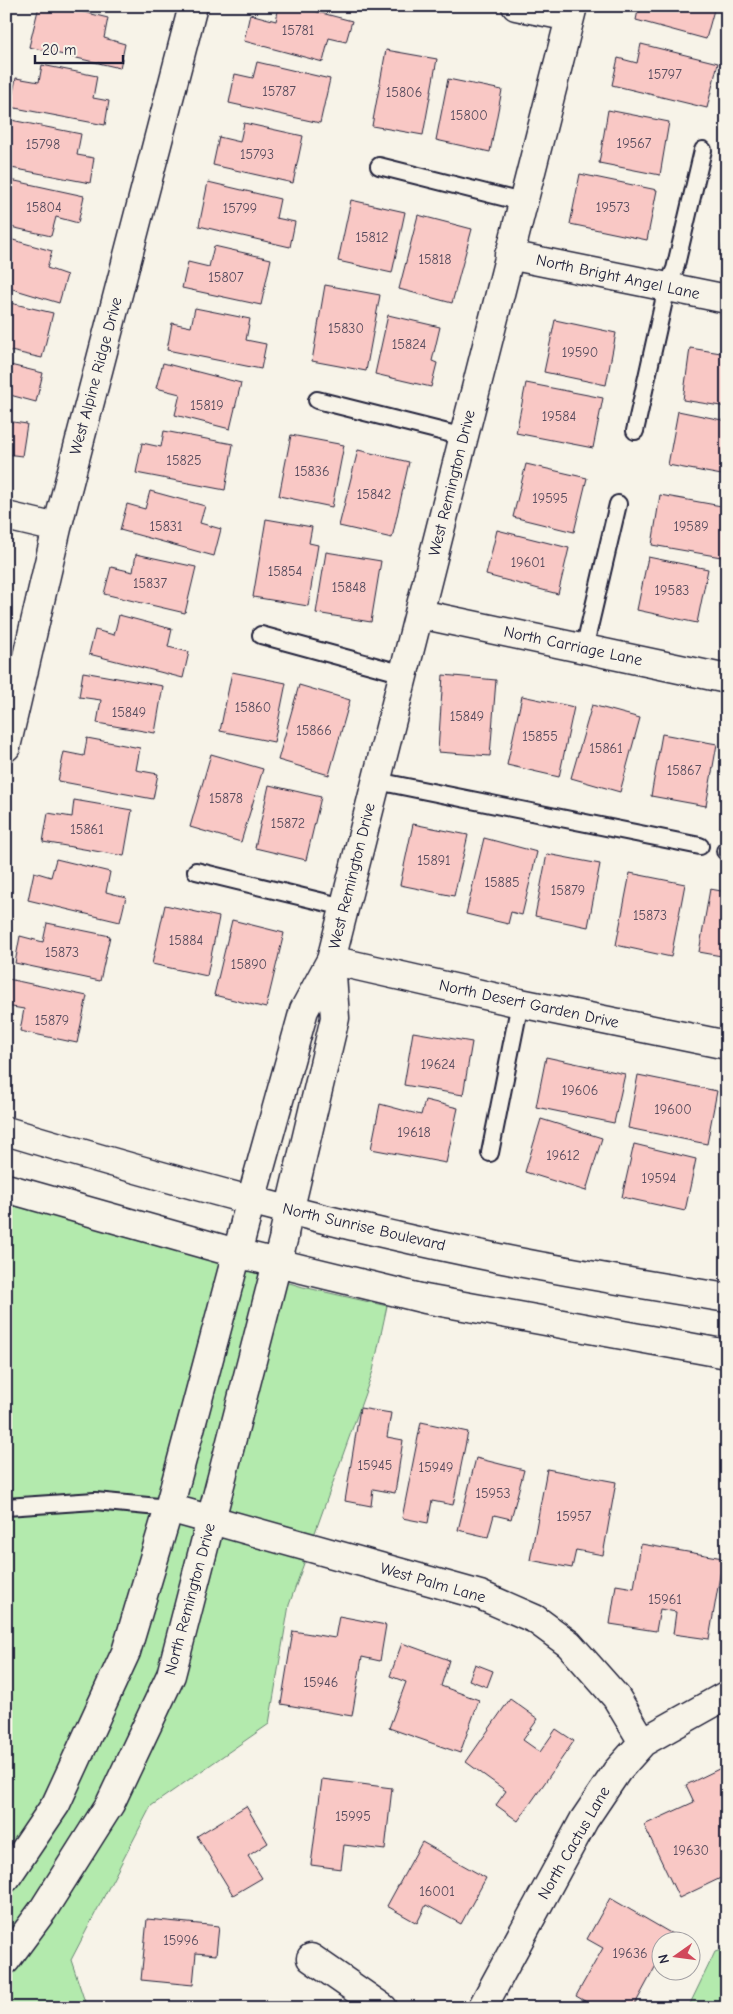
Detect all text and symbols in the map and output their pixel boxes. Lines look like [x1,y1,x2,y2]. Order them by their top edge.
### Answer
house number: 15781 [282,22,314,39]
scale bar [35,32,122,64]
text: 20 m [42,41,76,59]
house number: 15797 [648,66,682,83]
house number: 15787 [262,83,296,100]
house number: 15806 [386,84,422,101]
house number: 15800 [450,107,488,124]
house number: 19567 [617,135,652,152]
house number: 15798 [26,136,60,153]
house number: 15793 [240,146,274,163]
house number: 15804 [26,199,62,216]
house number: 19573 [596,199,630,216]
house number: 15799 [223,200,257,217]
house number: 15812 [355,229,389,246]
house number: 15818 [418,251,452,268]
street label: North Bright Angel Lane [534,251,702,303]
house number: 15807 [208,269,244,286]
street label: West Alpine Ridge Drive [66,295,126,457]
house number: 15830 [328,320,364,337]
house number: 15824 [392,336,426,353]
house number: 19590 [562,344,598,361]
house number: 15819 [190,397,224,414]
street label: West Remington Drive [425,408,479,558]
house number: 19584 [542,408,576,425]
house number: 15825 [166,452,202,469]
house number: 15836 [294,463,330,480]
house number: 15842 [357,486,391,503]
house number: 19595 [532,490,568,507]
house number: 15831 [150,518,182,535]
house number: 19589 [673,518,709,535]
house number: 19601 [511,554,545,571]
house number: 15854 [268,563,303,580]
house number: 15837 [133,575,167,592]
house number: 15848 [332,579,366,596]
house number: 19583 [655,582,689,599]
street label: North Carriage Lane [502,623,644,669]
house number: 15860 [235,699,271,716]
house number: 15849 [112,704,146,721]
house number: 15849 [450,708,484,725]
house number: 15866 [296,722,332,739]
house number: 15855 [522,728,558,745]
house number: 15861 [589,740,623,757]
house number: 15867 [667,762,702,779]
house number: 15878 [209,790,243,807]
street label: West Remington Drive [325,801,379,951]
house number: 15872 [271,815,305,832]
house number: 15861 [70,821,104,838]
house number: 15891 [417,852,451,869]
house number: 15885 [484,874,520,891]
house number: 15879 [551,882,585,899]
house number: 15873 [633,907,667,924]
house number: 15884 [169,932,203,949]
house number: 15873 [45,944,79,961]
house number: 15890 [231,956,267,973]
street label: North Desert Garden Drive [437,976,621,1032]
house number: 15879 [35,1012,69,1029]
house number: 19624 [421,1056,456,1073]
house number: 19606 [562,1082,598,1099]
house number: 19600 [654,1101,692,1118]
house number: 19618 [397,1124,431,1141]
house number: 19612 [546,1147,580,1164]
house number: 19594 [642,1170,677,1187]
street label: North Sunrise Boulevard [281,1199,447,1255]
house number: 15945 [358,1457,392,1474]
house number: 15949 [419,1459,453,1476]
house number: 15953 [475,1485,511,1502]
house number: 15957 [557,1508,592,1525]
street label: North Remington Drive [161,1521,219,1677]
street label: West Palm Lane [378,1559,488,1607]
house number: 15961 [648,1591,682,1608]
house number: 15946 [304,1674,338,1691]
street label: North Cactus Lane [534,1783,614,1903]
house number: 15995 [335,1808,371,1825]
house number: 19630 [673,1842,709,1859]
house number: 16001 [419,1883,455,1900]
house number: 15996 [163,1932,199,1949]
north arrow [650,1932,700,1982]
house number: 19636 [612,1945,648,1962]
text: N [655,1953,673,1966]

